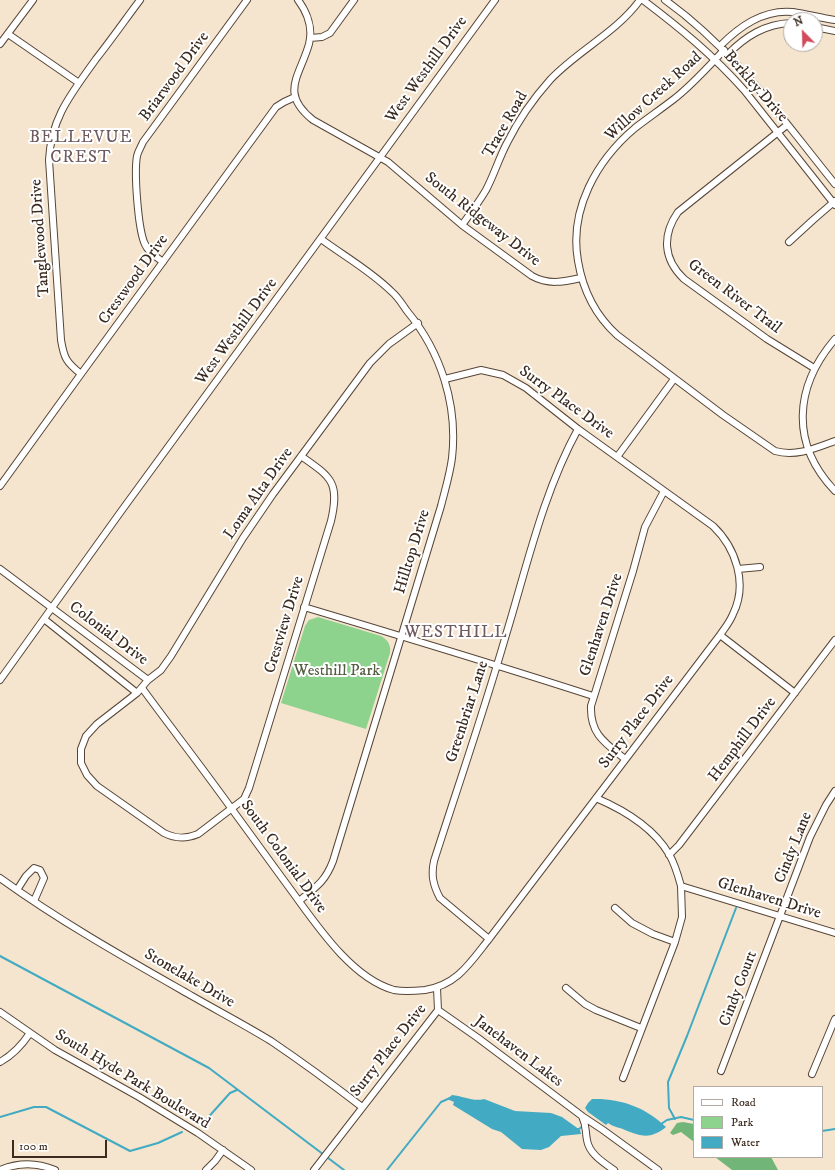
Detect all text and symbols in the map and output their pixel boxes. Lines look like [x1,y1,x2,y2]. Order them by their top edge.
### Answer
north arrow [783,12,823,52]
street label: West Westhill Drive [382,13,472,127]
text: N [792,14,806,30]
street label: Briarwood Drive [136,29,214,125]
street label: Berkley Drive [719,47,791,127]
street label: Willow Creek Road [602,48,706,146]
street label: Trace Road [479,88,533,162]
district label: BELLEVUE CREST [29,128,133,168]
street label: South Ridgeway Drive [420,169,544,271]
street label: Tanglewood Drive [27,179,55,297]
street label: Crestwood Drive [95,231,173,329]
street label: Green River Trail [683,256,785,338]
street label: West Westhill Drive [192,275,282,389]
street label: Surry Place Drive [515,362,617,444]
street label: Loma Alta Drive [220,444,298,544]
street label: Hilltop Drive [391,508,435,596]
street label: Glenhaven Drive [576,571,628,679]
street label: Crestview Drive [261,574,309,676]
street label: Colonial Drive [65,598,151,670]
district label: WESTHILL [404,623,508,643]
street label: Greenbriar Lane [443,659,493,765]
park label: Westhill Park [294,662,380,682]
street label: Surry Place Drive [595,671,679,773]
street label: Hemphill Drive [705,694,781,786]
street label: South Colonial Drive [236,797,330,917]
street label: Cindy Lane [771,810,817,886]
street label: Glenhaven Drive [715,874,823,924]
street label: Stonelake Drive [140,945,238,1013]
street label: Cindy Court [716,949,762,1029]
street label: Surry Place Drive [347,1001,431,1101]
street label: Janehaven Lakes [470,1012,566,1092]
street label: South Hyde Park Boulevard [51,1026,213,1134]
legend [693,1086,823,1158]
text: Road [731,1095,756,1110]
text: Park [731,1115,753,1130]
scale bar [14,1132,109,1158]
text: Water [731,1135,760,1150]
text: 100 m [19,1139,48,1154]

